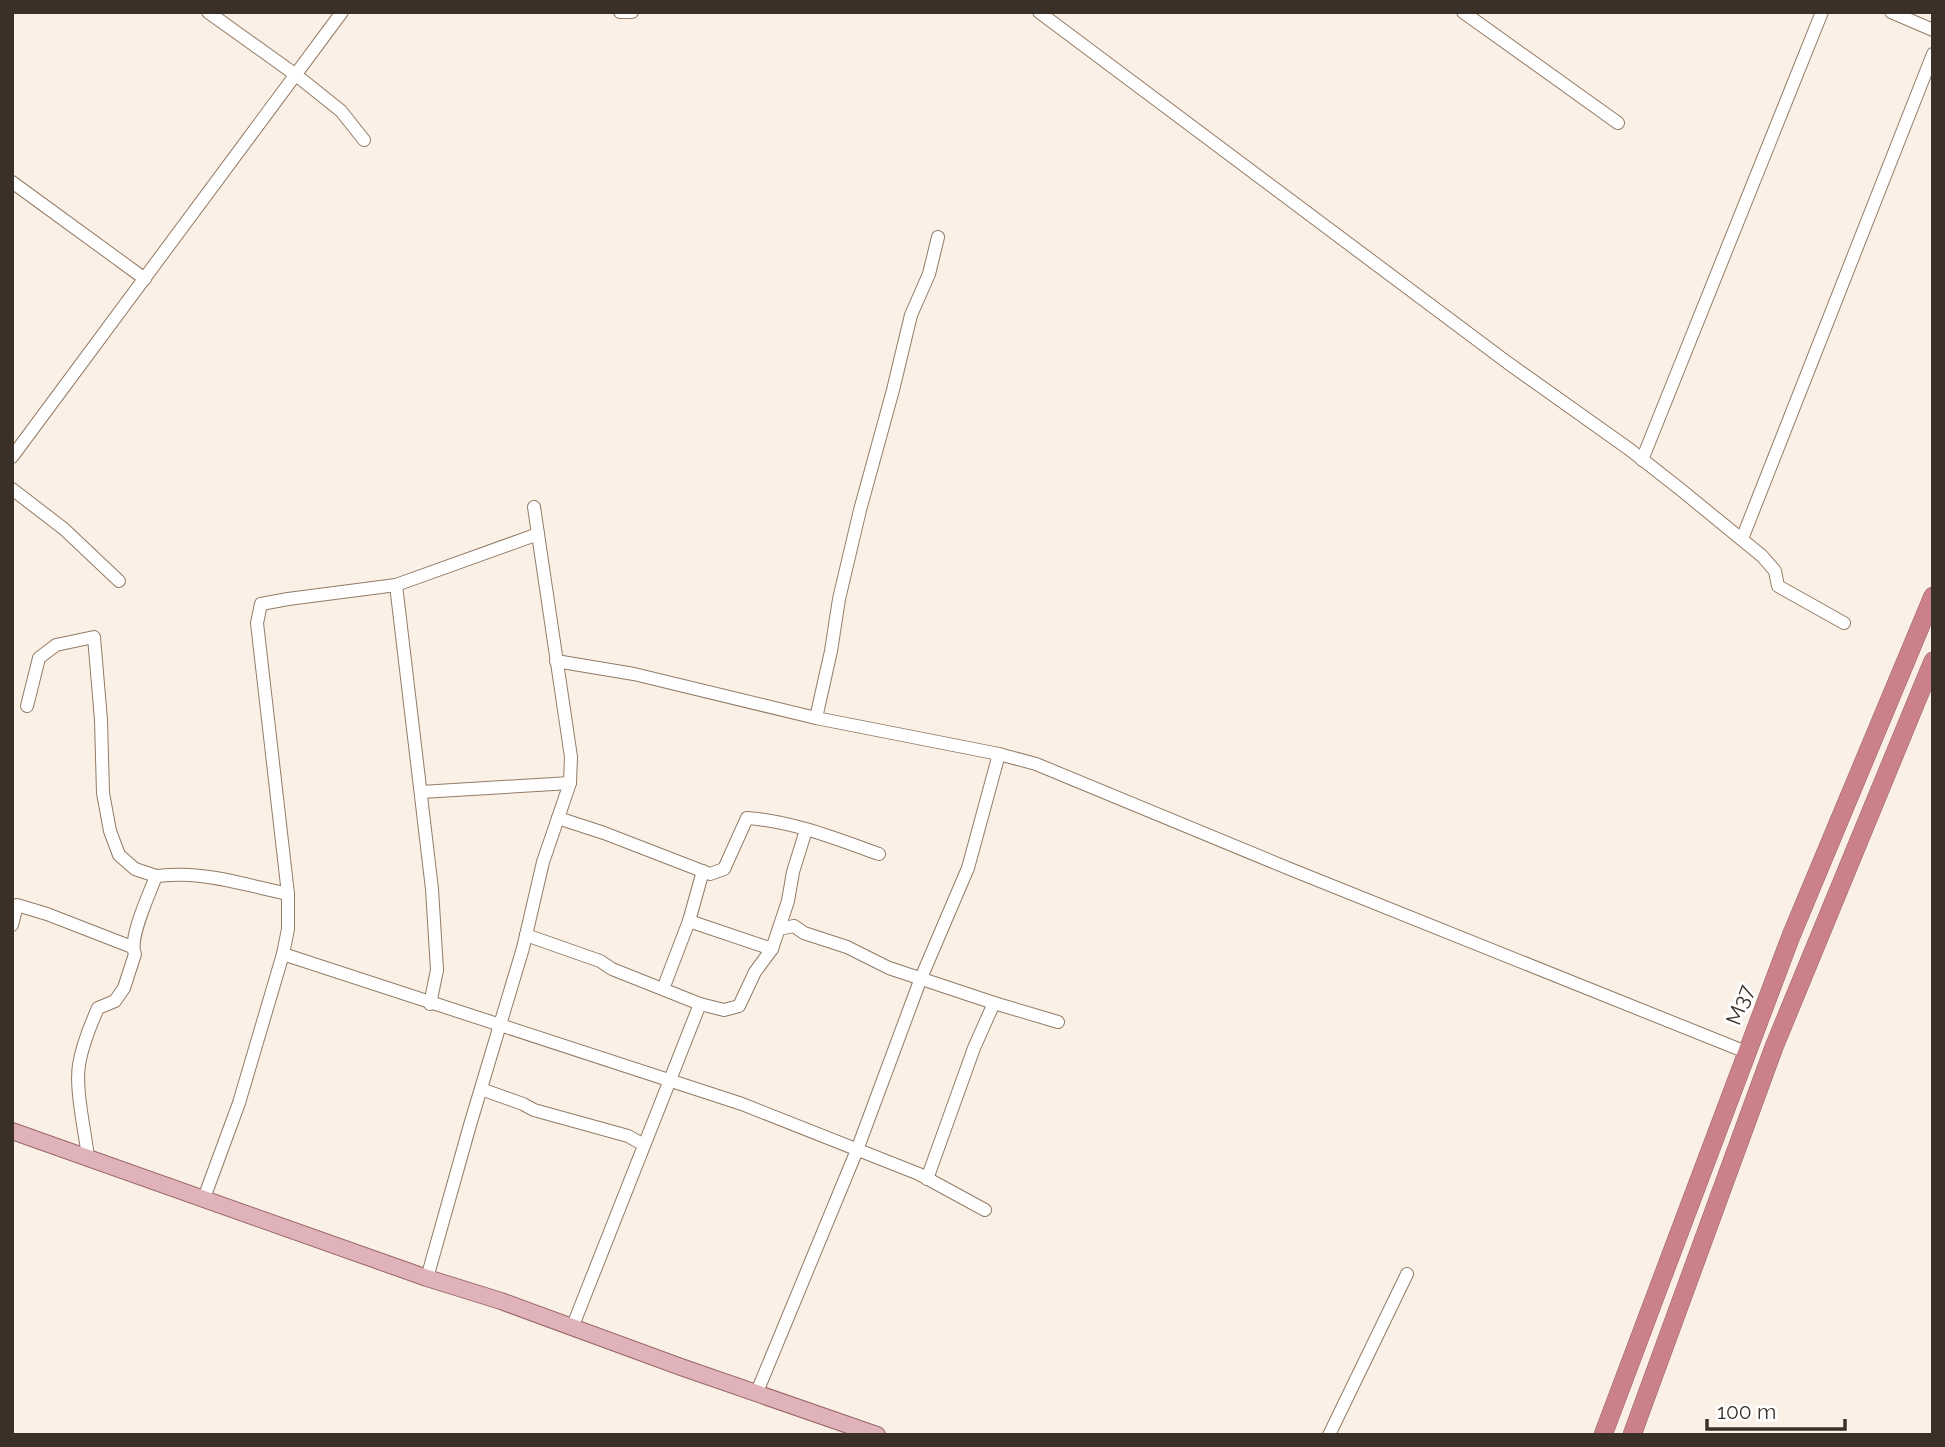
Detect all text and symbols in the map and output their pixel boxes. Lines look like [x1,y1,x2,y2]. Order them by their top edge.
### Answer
street label: M37 [1721,981,1759,1028]
scale bar [1707,1388,1845,1432]
text: 100 m [1717,1399,1776,1424]

